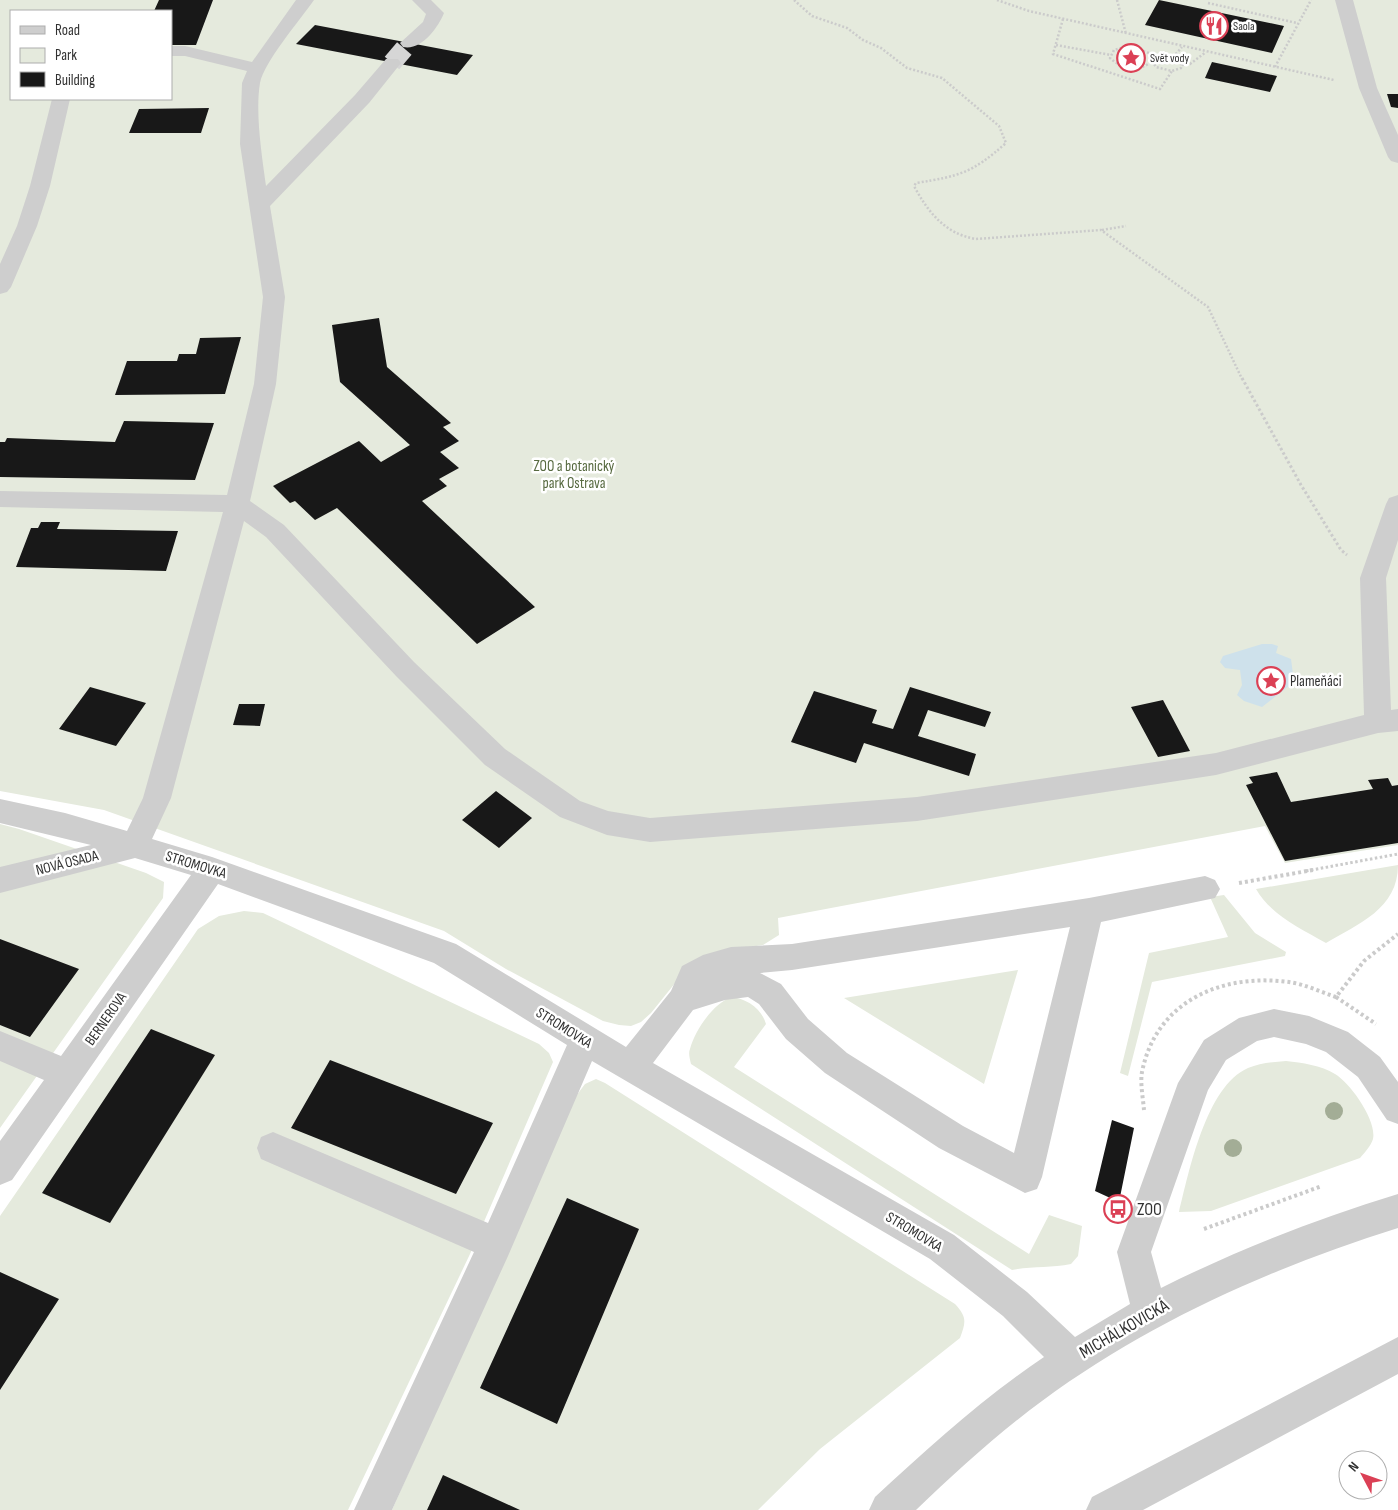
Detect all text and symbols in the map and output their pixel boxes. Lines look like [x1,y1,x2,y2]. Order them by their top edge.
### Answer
legend [10,10,172,100]
restaurant icon: Saola [1199,11,1229,41]
place label: Saola [1233,19,1255,34]
text: Road [55,21,80,40]
place icon: Svět vody [1116,43,1146,73]
text: Park [55,46,77,65]
place label: Svět vody [1150,51,1190,66]
text: Building [55,71,95,90]
park label: ZOO a botanický park Ostrava [534,457,615,493]
place icon: Plameňáci [1256,666,1286,696]
place label: Plameňáci [1290,672,1342,691]
street label: NOVÁ OSADA [34,846,101,880]
street label: STROMOVKA [163,847,229,883]
street label: BERNEROVA [81,988,131,1049]
street label: STROMOVKA [532,1003,596,1053]
bus stop icon: ZOO [1103,1194,1133,1224]
place label: ZOO [1137,1199,1162,1220]
street label: STROMOVKA [882,1208,946,1257]
street label: MICHÁLKOVICKÁ [1076,1295,1173,1363]
north arrow [1338,1450,1388,1500]
text: N [1345,1458,1362,1475]

